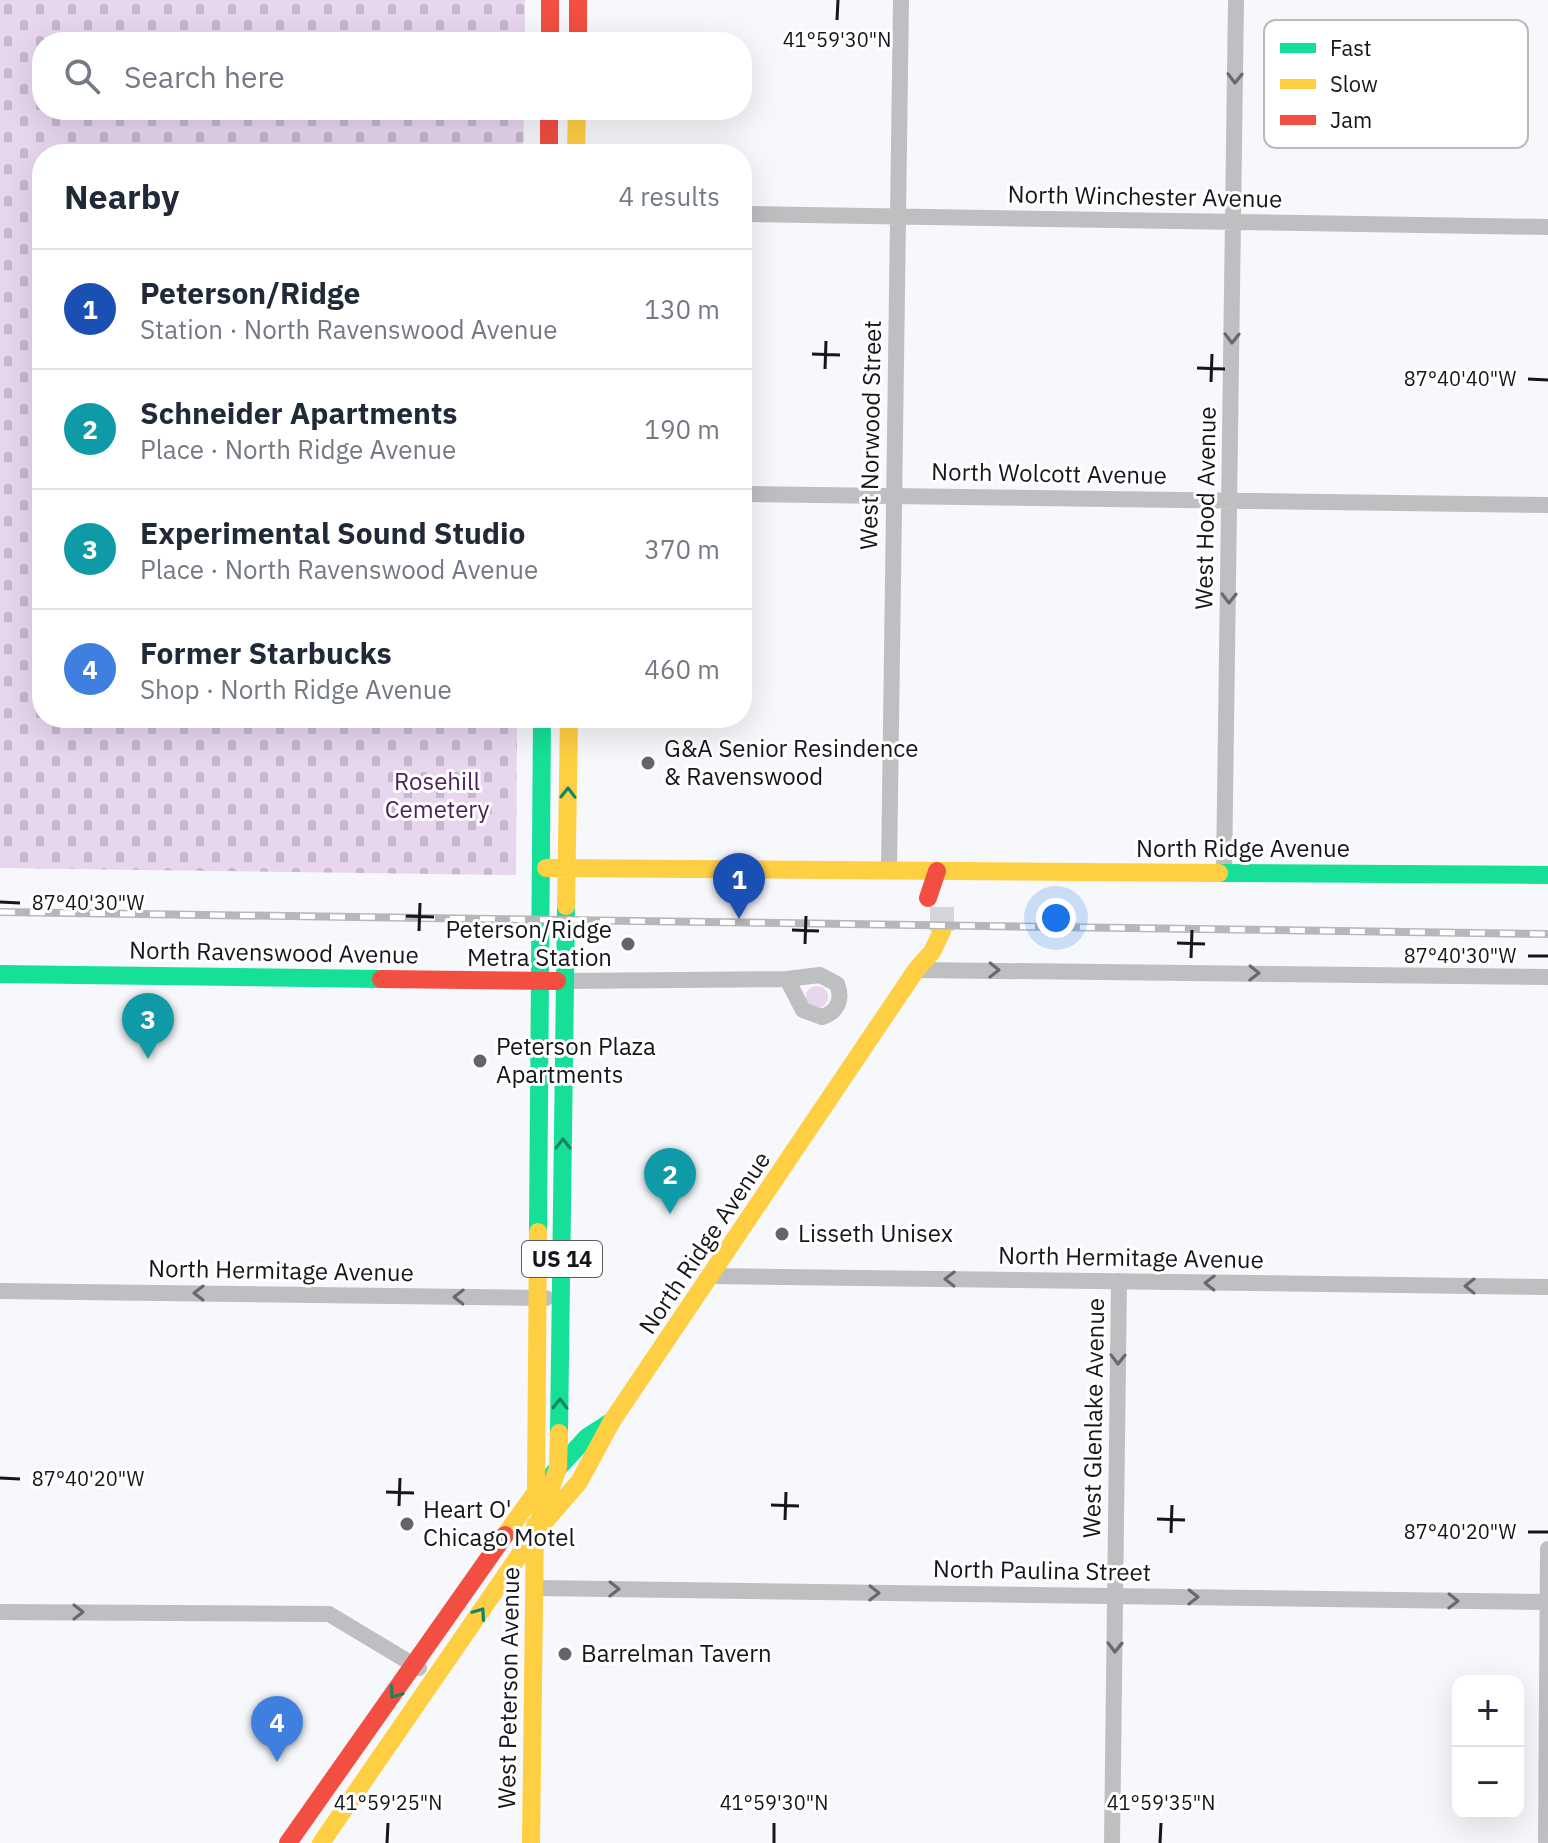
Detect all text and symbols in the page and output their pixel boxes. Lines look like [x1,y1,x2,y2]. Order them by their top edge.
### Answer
legend [1264,20,1528,148]
text: 41°59'30"N [783,26,891,53]
search box [32,32,752,120]
text: Fast [1330,33,1371,62]
icon: search [60,54,104,98]
text: Search here [124,57,285,96]
text: Slow [1330,69,1378,98]
one-way arrow [1226,72,1244,85]
text: Jam [1330,105,1372,134]
text: Nearby [64,174,179,218]
street label: North Winchester Avenue [1007,178,1283,214]
text: 4 results [618,179,720,213]
text: Peterson/Ridge [140,273,360,312]
text: 1 [82,292,98,326]
text: 130 m [644,292,720,326]
text: Station · North Ravenswood Avenue [140,312,558,346]
street label: West Norwood Street [852,320,888,550]
one-way arrow [1223,332,1241,345]
text: 87°40'40"W [1404,365,1517,392]
text: Schneider Apartments [140,393,458,432]
street label: West Hood Avenue [1187,406,1223,610]
text: 2 [82,412,98,446]
text: 190 m [644,412,720,446]
text: Place · North Ridge Avenue [140,432,456,466]
street label: North Wolcott Avenue [931,455,1167,491]
text: Experimental Sound Studio [140,513,526,552]
text: 3 [82,532,98,566]
text: 370 m [644,532,720,566]
text: Place · North Ravenswood Avenue [140,552,538,586]
one-way arrow [1220,592,1238,605]
text: Former Starbucks [140,633,392,672]
text: 4 [82,652,98,686]
text: 460 m [644,652,720,686]
text: Shop · North Ridge Avenue [140,672,452,706]
place label: G&A Senior Resindence & Ravenswood [664,732,918,792]
marker: G&A Senior Resindence & Ravenswood [639,754,657,772]
park label: Rosehill Cemetery [385,765,489,825]
one-way arrow [559,786,577,799]
street label: North Ridge Avenue [1136,832,1350,864]
pin: 1 [713,853,765,919]
text: 87°40'30"W [32,889,145,916]
your location [1036,898,1076,938]
place label: Peterson/Ridge Metra Station [446,913,612,973]
street label: North Ravenswood Avenue [129,933,419,971]
marker: Peterson/Ridge Metra Station [619,935,637,953]
text: 87°40'30"W [1404,942,1517,969]
one-way arrow [988,962,1001,979]
one-way arrow [1248,964,1261,982]
pin: 3 [122,993,174,1059]
place label: Peterson Plaza Apartments [496,1030,656,1090]
marker: Peterson Plaza Apartments [471,1052,489,1070]
one-way arrow [554,1137,572,1150]
street label: North Ridge Avenue [631,1145,777,1340]
pin: 2 [644,1148,696,1214]
place label: Lisseth Unisex [798,1217,953,1249]
marker: Lisseth Unisex [773,1225,791,1243]
street label: North Hermitage Avenue [998,1239,1264,1275]
road number: US 14 [522,1241,602,1277]
street label: North Hermitage Avenue [148,1252,414,1288]
one-way arrow [943,1270,956,1288]
one-way arrow [1203,1274,1216,1291]
one-way arrow [1463,1277,1476,1295]
one-way arrow [192,1285,205,1302]
one-way arrow [452,1288,465,1306]
street label: West Glenlake Avenue [1075,1298,1111,1538]
one-way arrow [1109,1353,1127,1366]
one-way arrow [551,1397,568,1410]
text: 87°40'20"W [32,1465,145,1492]
place label: Heart O' Chicago Motel [423,1493,575,1553]
marker: Heart O' Chicago Motel [398,1515,416,1533]
text: 87°40'20"W [1404,1518,1517,1545]
street label: North Paulina Street [933,1552,1151,1588]
street label: West Peterson Avenue [490,1567,526,1809]
one-way arrow [608,1580,621,1598]
one-way arrow [868,1584,881,1602]
one-way arrow [1187,1588,1200,1606]
one-way arrow [1447,1592,1460,1609]
one-way arrow [72,1603,85,1621]
one-way arrow [470,1607,485,1621]
place label: Barrelman Tavern [581,1637,772,1669]
one-way arrow [1106,1641,1123,1654]
marker: Barrelman Tavern [556,1645,574,1663]
map controls [1452,1675,1524,1819]
button: + [1452,1675,1524,1747]
one-way arrow [390,1684,405,1698]
pin: 4 [251,1696,303,1762]
button: − [1452,1747,1524,1819]
text: 41°59'25"N [334,1789,442,1816]
text: 41°59'30"N [720,1789,828,1816]
text: 41°59'35"N [1107,1789,1215,1816]

